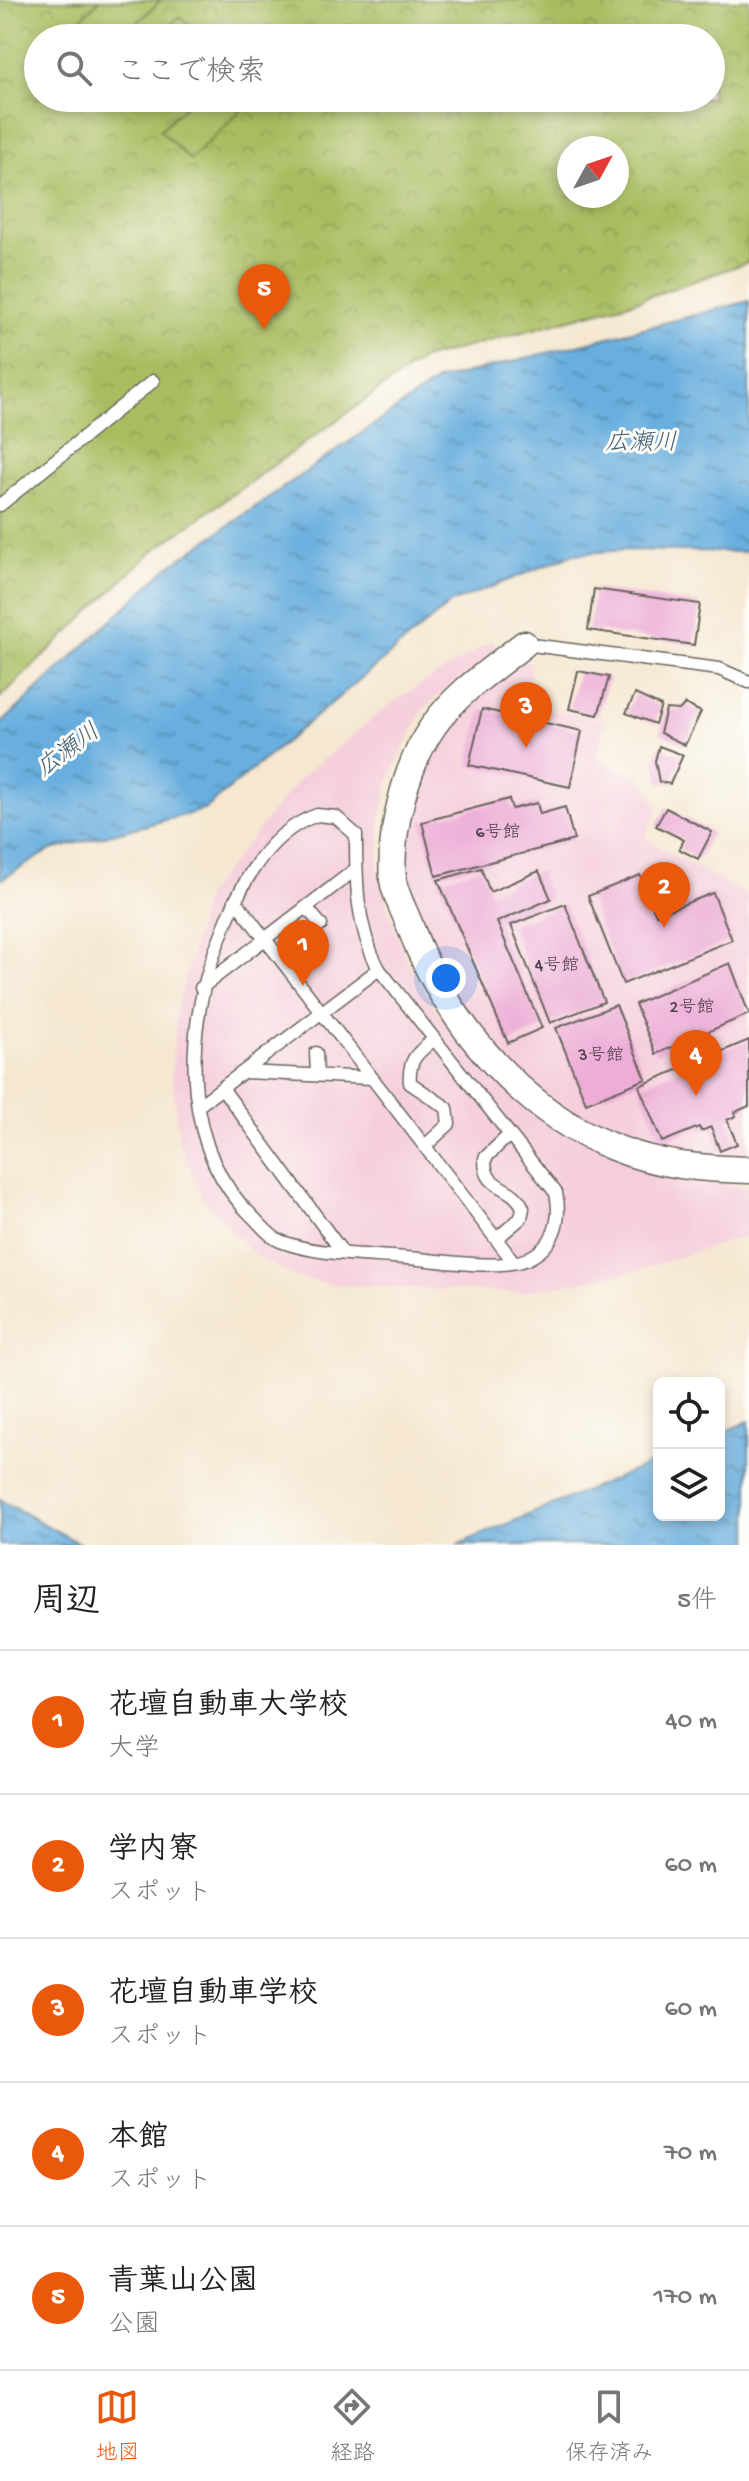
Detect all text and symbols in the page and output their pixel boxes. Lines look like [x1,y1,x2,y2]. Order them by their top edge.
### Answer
search box [24,24,725,112]
icon: search [52,46,96,90]
text: ここで検索 [116,57,266,92]
north arrow [557,136,629,208]
pin: 5 [238,264,290,330]
water label: 広瀬川 [605,429,677,459]
pin: 3 [500,682,552,748]
water label: 広瀬川 [31,718,107,785]
house number: 6号館 [475,822,521,844]
pin: 2 [638,862,690,928]
pin: 1 [277,920,329,986]
house number: 4号館 [535,955,579,977]
your location [426,958,466,998]
house number: 2号館 [670,997,714,1019]
pin: 4 [670,1030,722,1096]
house number: 3号館 [577,1045,624,1067]
map controls [653,1377,725,1521]
button: locate [653,1377,725,1449]
button: layers [653,1449,725,1521]
text: 周辺 [32,1584,100,1624]
text: 5件 [677,1587,717,1618]
text: 花壇自動車大学校 [108,1690,348,1725]
text: 1 [53,1707,63,1738]
text: 40 m [665,1707,717,1738]
text: 大学 [108,1735,160,1766]
text: 学内寮 [108,1834,198,1869]
text: 2 [52,1851,64,1882]
text: 60 m [664,1851,717,1882]
text: スポット [108,1879,212,1910]
text: 花壇自動車学校 [108,1978,318,2013]
text: 3 [51,1995,65,2026]
text: 60 m [664,1995,717,2026]
text: スポット [108,2023,212,2054]
text: 本館 [108,2122,168,2157]
text: 4 [52,2139,64,2170]
text: 70 m [664,2139,717,2170]
text: スポット [108,2167,212,2198]
text: 青葉山公園 [108,2266,258,2301]
text: 5 [51,2283,65,2314]
text: 170 m [654,2283,717,2314]
text: 公園 [108,2311,160,2342]
tab: 地図 [95,2385,140,2468]
tab: 経路 [330,2385,375,2468]
tab: 保存済み [565,2385,654,2468]

